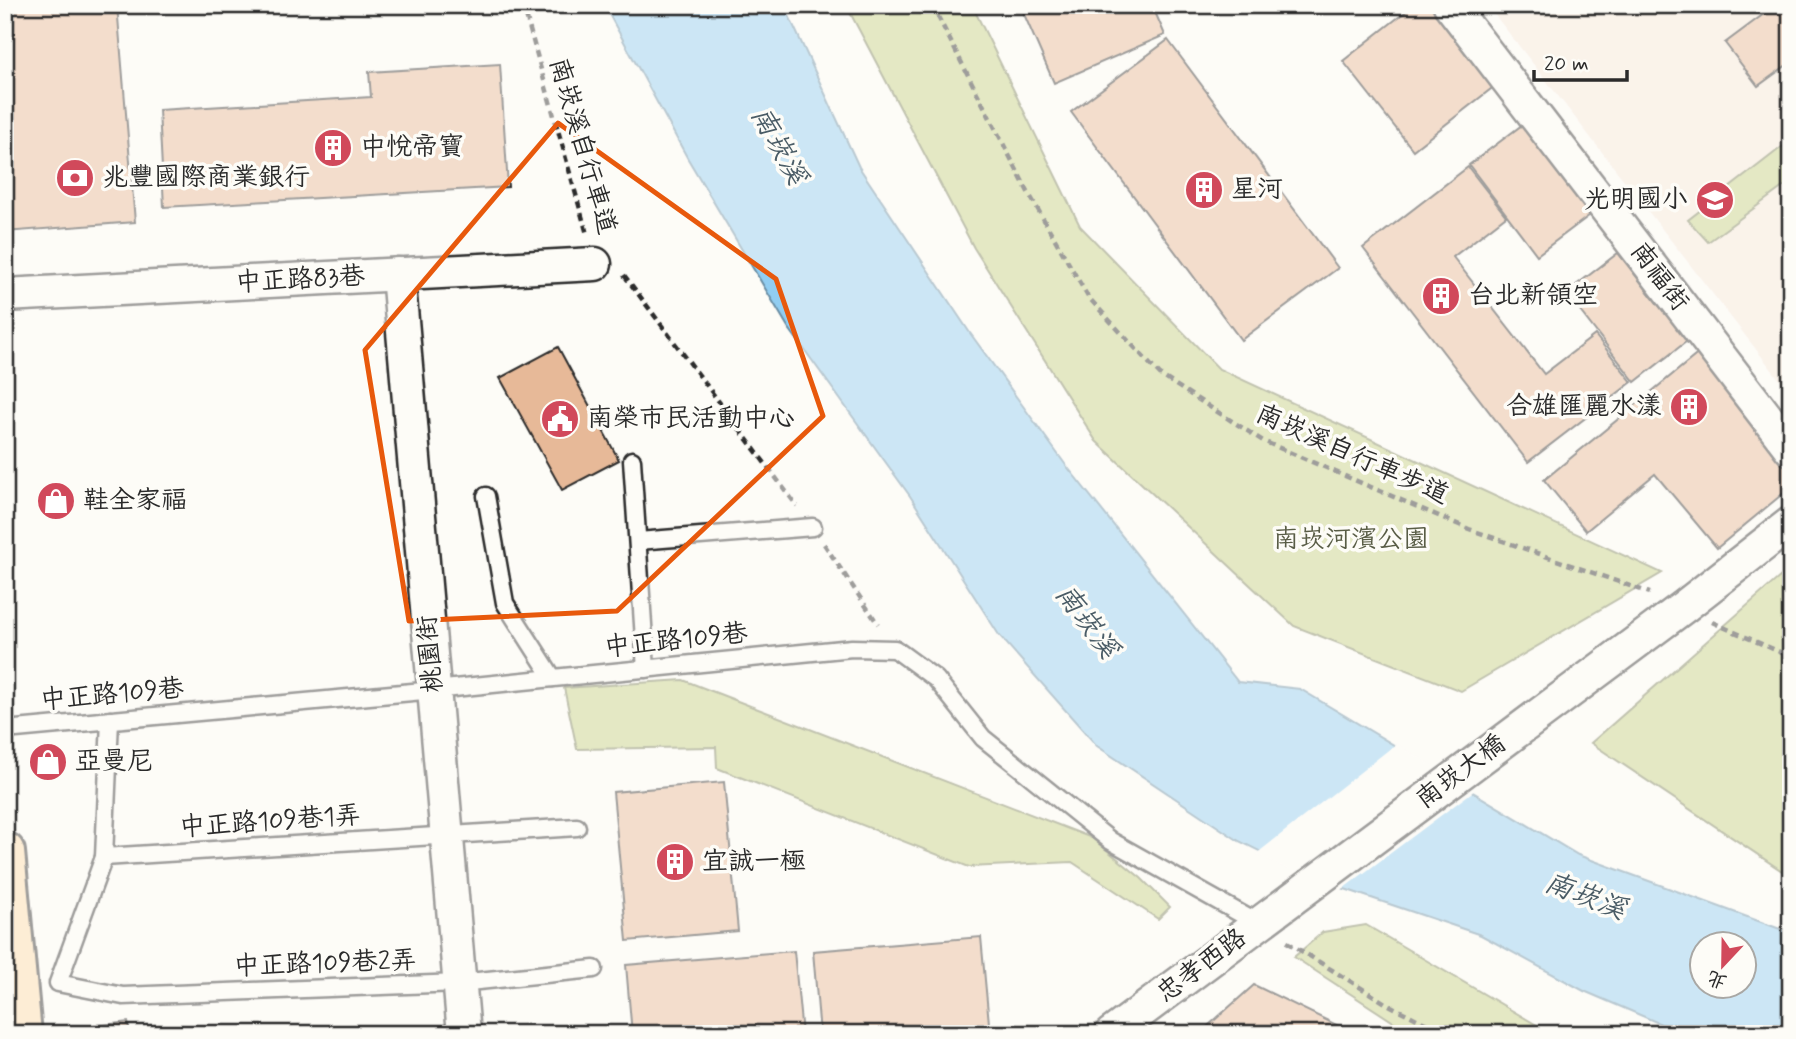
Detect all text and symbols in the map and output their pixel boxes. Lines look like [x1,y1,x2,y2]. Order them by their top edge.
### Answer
scale bar [1534,38,1626,82]
text: 20 m [1544,50,1589,78]
street label: 南崁溪自行車道 [541,54,623,238]
water label: 南崁溪 [741,100,816,193]
building icon: 中悅帝寶 [312,127,354,169]
place label: 中悅帝寶 [360,131,464,165]
bank icon: 兆豐國際商業銀行 [54,157,96,199]
place label: 兆豐國際商業銀行 [102,161,310,195]
building icon: 星河 [1183,169,1225,211]
place label: 星河 [1231,173,1283,207]
school or university icon: 光明國小 [1694,179,1736,221]
place label: 光明國小 [1584,183,1688,217]
street label: 南福街 [1622,236,1696,318]
street label: 中正路83巷 [234,260,366,300]
building icon: 台北新領空 [1420,275,1462,317]
place label: 台北新領空 [1468,279,1598,313]
building icon: 合雄匯麗水漾 [1668,386,1710,428]
place label: 合雄匯麗水漾 [1506,390,1662,424]
street label: 南崁溪自行車步道 [1250,397,1454,513]
public building icon: 南榮市民活動中心 [539,398,581,440]
place label: 南榮市民活動中心 [587,402,795,436]
shop icon: 鞋全家福 [35,480,77,522]
place label: 鞋全家福 [83,484,187,518]
park label: 南崁河濱公園 [1273,523,1429,557]
water label: 南崁溪 [1046,577,1127,668]
street label: 桃園街 [411,614,451,694]
street label: 中正路109巷 [603,617,749,665]
street label: 中正路109巷 [39,672,185,718]
street label: 南崁大橋 [1409,727,1513,817]
shop icon: 亞曼尼 [27,741,69,783]
place label: 亞曼尼 [75,745,153,779]
street label: 中正路109巷1弄 [178,799,362,845]
building icon: 宜誠一極 [654,841,696,883]
place label: 宜誠一極 [702,845,806,879]
water label: 南崁溪 [1539,865,1633,930]
street label: 忠孝西路 [1150,921,1254,1011]
north arrow [1688,930,1758,1000]
street label: 中正路109巷2弄 [233,944,417,984]
text: 北 [1704,964,1731,995]

